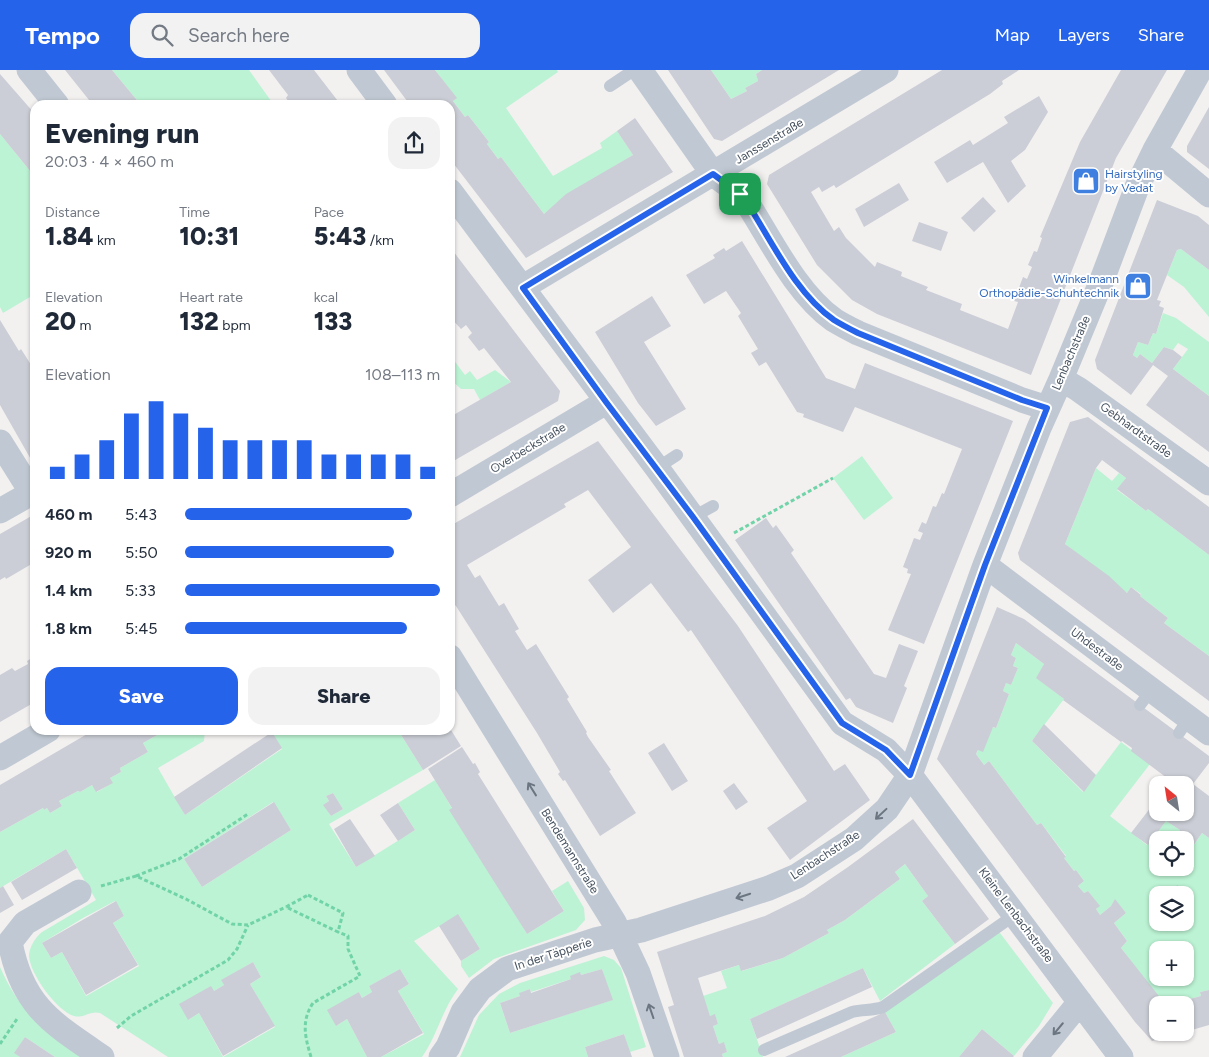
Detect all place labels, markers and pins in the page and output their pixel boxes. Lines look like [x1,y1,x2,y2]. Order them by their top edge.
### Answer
shop icon: Hairstyling by Vedat [1071,166,1101,196]
place label: Hairstyling by Vedat [1105,167,1163,195]
pin [719,173,761,215]
shop icon: Winkelmann Orthopädie-Schuhtechnik [1123,271,1153,301]
place label: Winkelmann Orthopädie-Schuhtechnik [979,272,1119,300]

